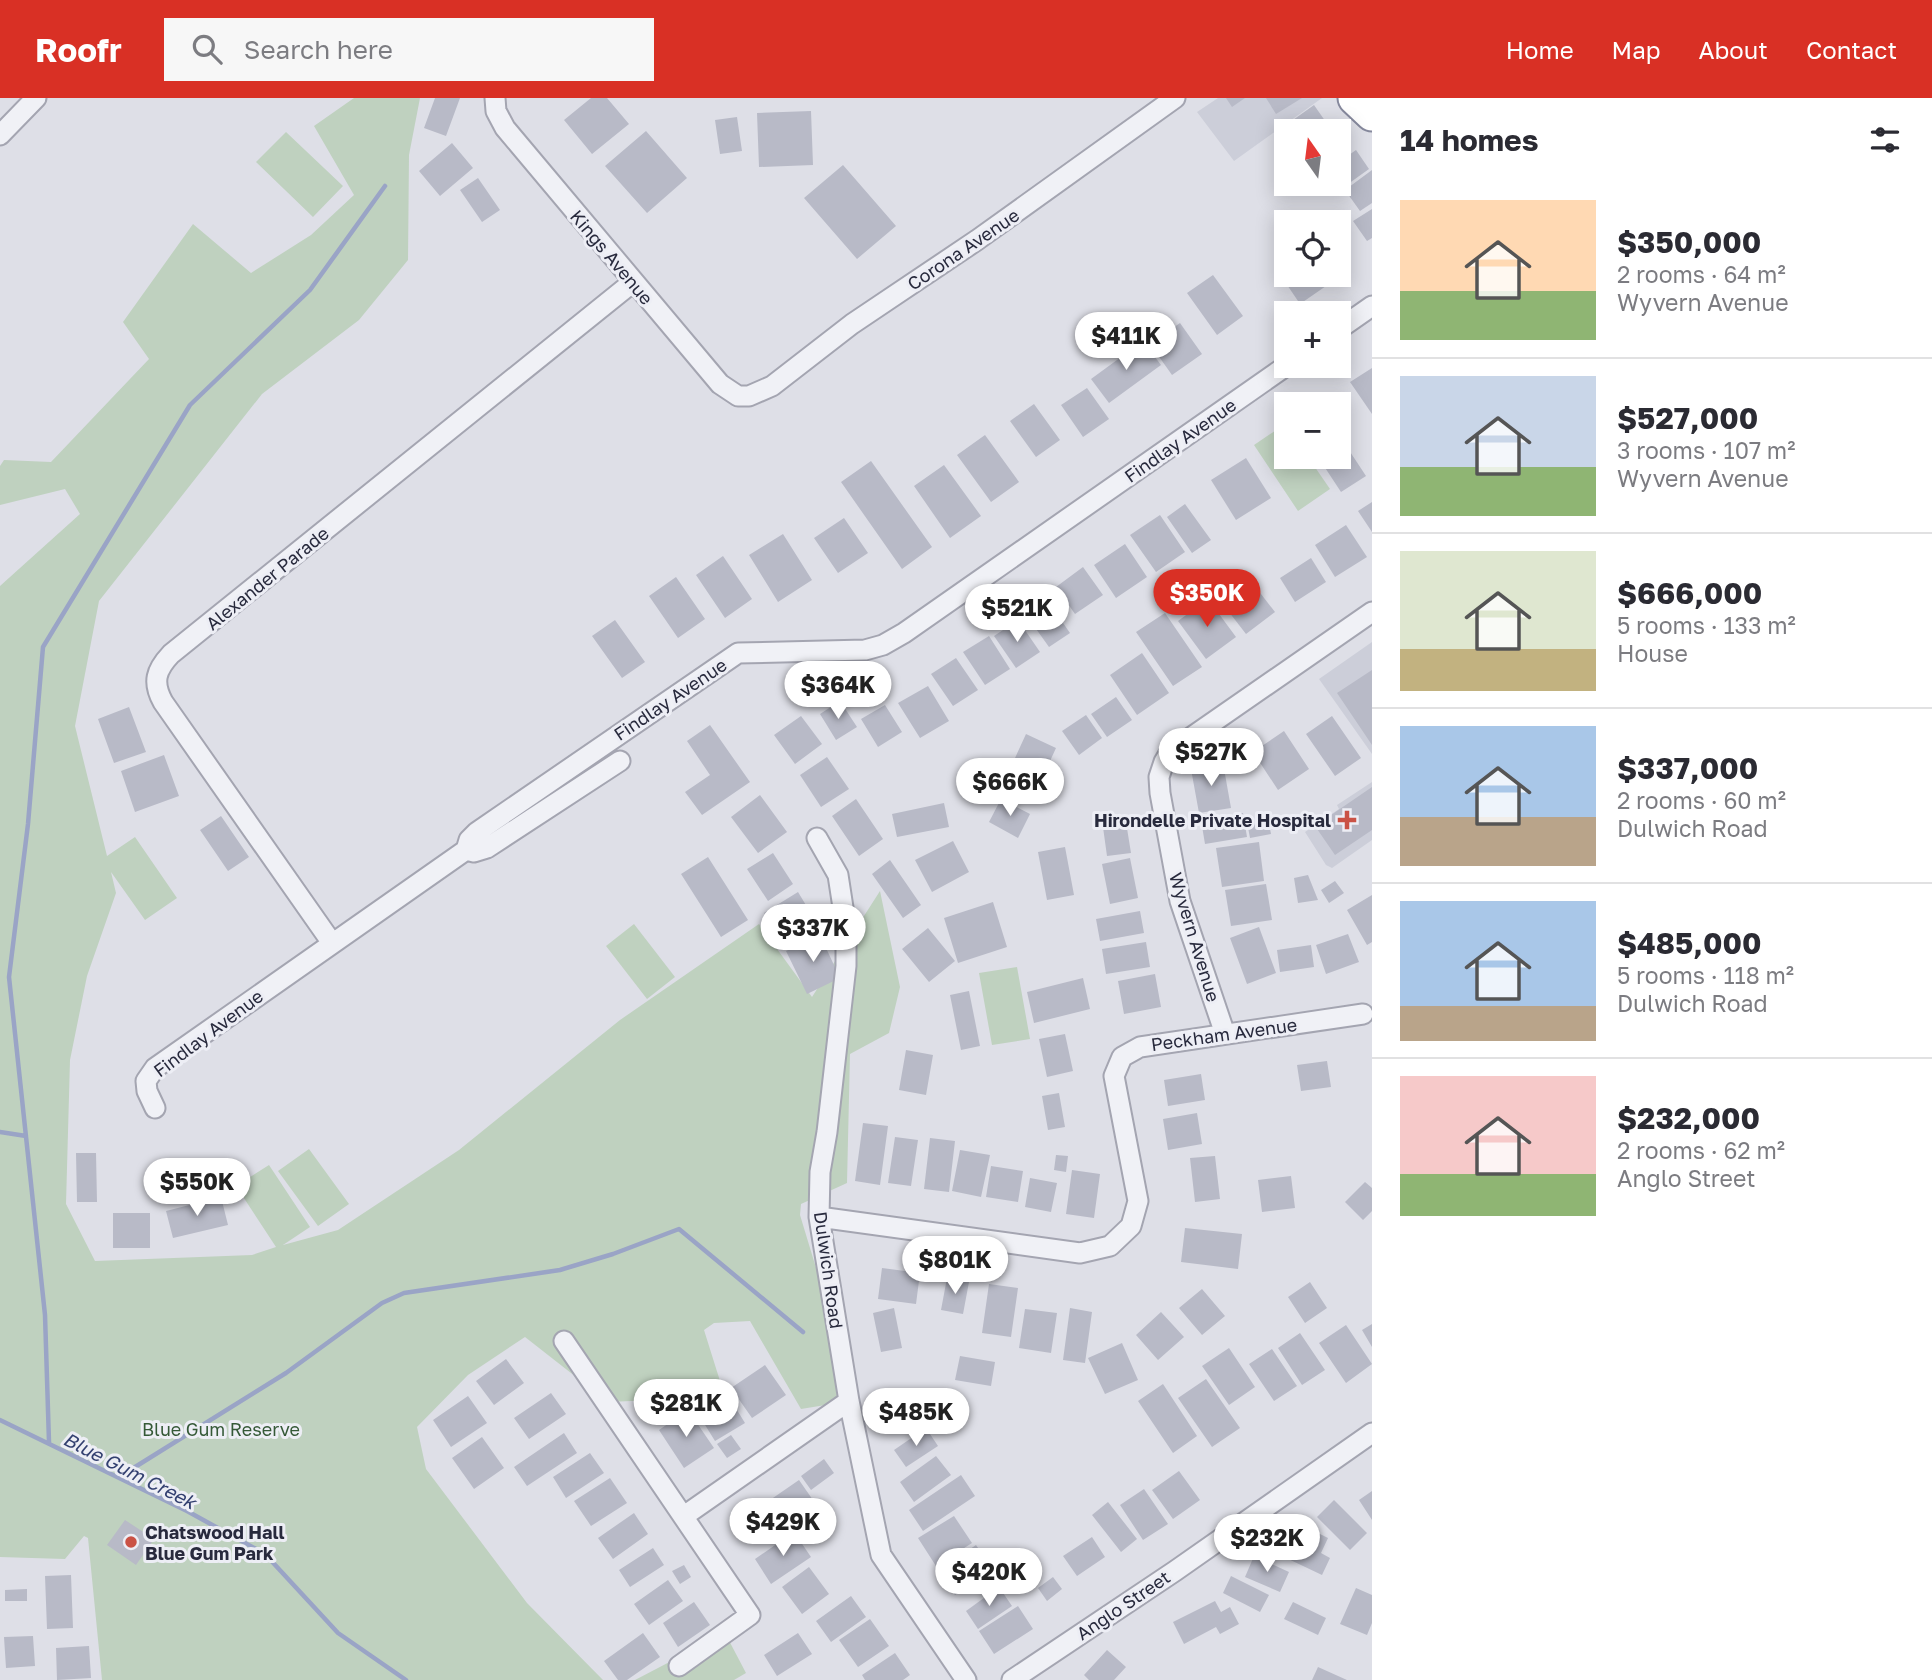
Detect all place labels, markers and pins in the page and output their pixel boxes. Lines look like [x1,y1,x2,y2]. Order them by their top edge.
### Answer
pin: $411K [1077,313,1175,372]
pin: $350K [1158,570,1256,629]
pin: $521K [968,584,1066,644]
pin: $364K [789,662,887,721]
pin: $527K [1162,728,1260,788]
pin: $666K [961,758,1059,818]
place label: Hirondelle Private Hospital [1094,809,1331,831]
marker: Hirondelle Private Hospital [1337,810,1357,830]
pin: $337K [764,904,862,964]
pin: $550K [148,1158,246,1218]
pin: $801K [906,1236,1004,1296]
pin: $281K [637,1380,735,1439]
pin: $485K [867,1388,965,1448]
pin: $429K [734,1498,832,1558]
pin: $232K [1218,1514,1316,1574]
place label: Chatswood Hall Blue Gum Park [145,1521,285,1564]
marker: Chatswood Hall Blue Gum Park [123,1534,139,1550]
pin: $420K [940,1548,1038,1608]

